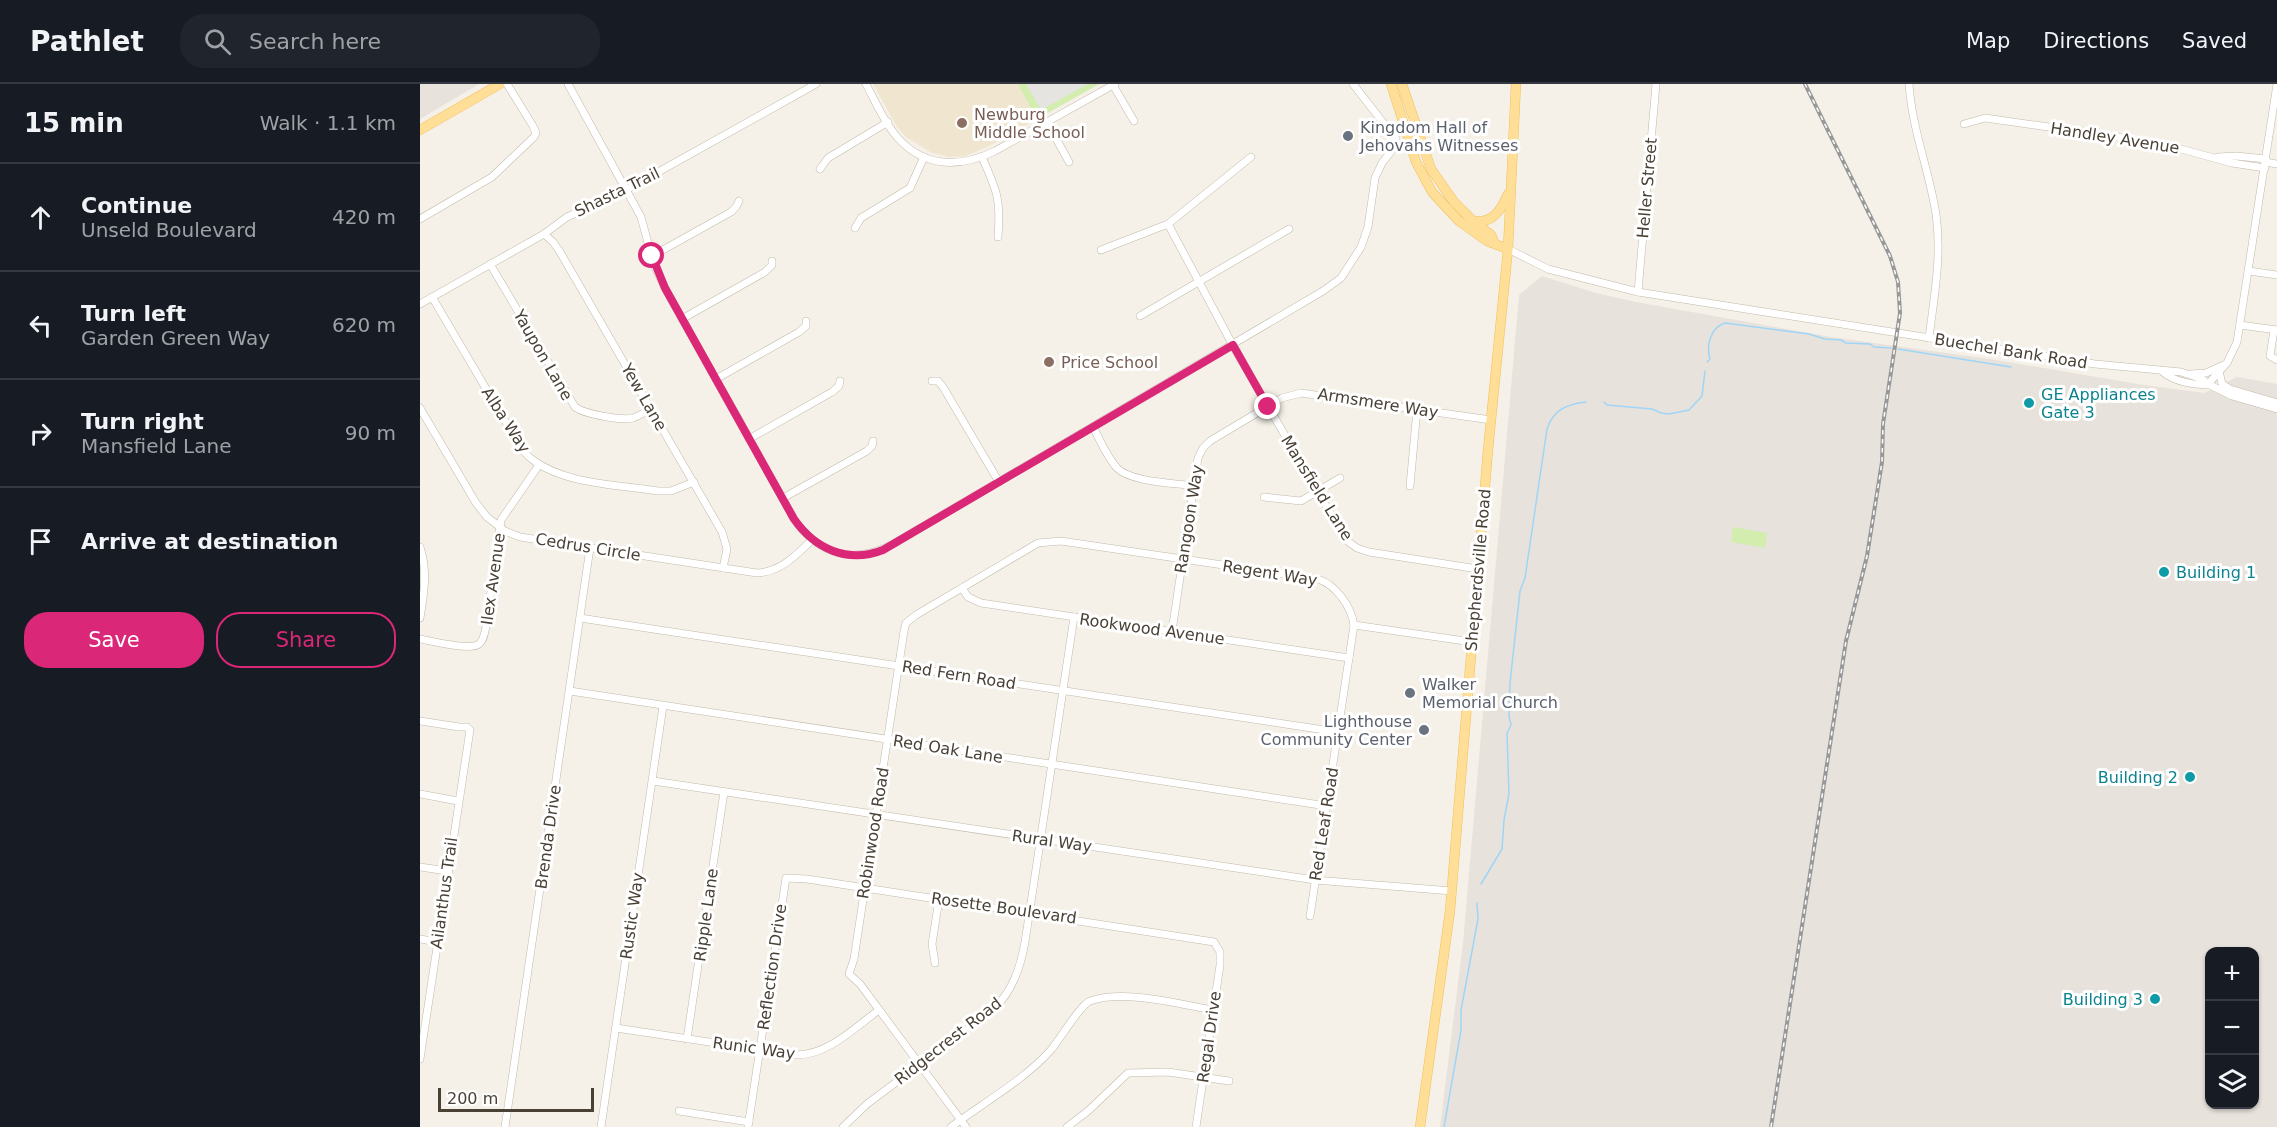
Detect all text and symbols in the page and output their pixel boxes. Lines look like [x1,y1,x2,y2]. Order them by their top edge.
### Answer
search box [180,14,600,68]
text: Pathlet [30,25,144,58]
icon: search [201,25,234,58]
text: Search here [249,29,381,54]
text: Map [1966,29,2010,53]
text: Directions [2043,29,2149,53]
text: Saved [2182,29,2247,53]
place label: Newburg Middle School [974,105,1085,142]
text: 15 min [24,108,124,138]
text: Walk · 1.1 km [260,111,396,135]
marker: Newburg Middle School [955,116,969,130]
place label: Kingdom Hall of Jehovahs Witnesses [1359,118,1518,155]
street label: Handley Avenue [2049,118,2181,158]
marker: Kingdom Hall of Jehovahs Witnesses [1341,129,1355,143]
street label: Heller Street [1633,137,1661,239]
street label: Shasta Trail [571,163,663,221]
text: Continue [81,193,192,218]
icon: ahead [24,201,57,234]
text: 420 m [332,205,396,229]
text: Unseld Boulevard [81,218,257,242]
route start [638,242,664,268]
text: Turn left [81,301,186,326]
street label: Yaupon Lane [509,305,577,404]
icon: left [24,309,57,342]
text: 620 m [332,313,396,337]
text: Garden Green Way [81,326,270,350]
street label: Buechel Bank Road [1933,330,2089,372]
place label: Price School [1061,353,1158,372]
marker: Price School [1042,355,1056,369]
street label: Yew Lane [617,359,671,434]
street label: Alba Way [478,384,534,456]
street label: Armsmere Way [1316,384,1440,422]
place label: GE Appliances Gate 3 [2041,385,2156,422]
route end [1254,393,1280,419]
marker: GE Appliances Gate 3 [2022,396,2036,410]
text: Turn right [81,409,204,434]
icon: right [24,417,57,450]
text: 90 m [345,421,396,445]
street label: Mansfield Lane [1277,432,1357,544]
text: Mansfield Lane [81,434,232,458]
street label: Rangoon Way [1171,463,1207,575]
street label: Shepherdsville Road [1461,488,1495,652]
icon: arrive [24,525,57,558]
text: Arrive at destination [81,529,338,554]
street label: Cedrus Circle [534,529,642,565]
street label: Ilex Avenue [477,532,509,626]
street label: Regent Way [1221,556,1319,590]
place label: Building 1 [2176,563,2256,582]
marker: Building 1 [2157,565,2171,579]
street label: Rookwood Avenue [1078,609,1226,649]
button: Save [24,612,204,668]
button: Share [216,612,396,668]
street label: Red Fern Road [901,657,1017,693]
place label: Walker Memorial Church [1422,675,1558,712]
marker: Walker Memorial Church [1403,686,1417,700]
place label: Lighthouse Community Center [1260,712,1412,749]
marker: Lighthouse Community Center [1417,723,1431,737]
street label: Red Oak Lane [892,731,1004,767]
street label: Robinwood Road [853,766,893,900]
street label: Red Leaf Road [1306,766,1342,882]
place label: Building 2 [2098,768,2178,787]
marker: Building 2 [2183,770,2197,784]
street label: Brenda Drive [531,784,565,890]
street label: Rural Way [1011,826,1093,856]
street label: Ailanthus Trail [427,836,461,950]
street label: Ripple Lane [690,867,722,963]
street label: Rustic Way [617,871,647,961]
street label: Rosette Boulevard [930,888,1078,928]
street label: Reflection Drive [754,903,790,1031]
map controls [2205,947,2259,1109]
button: + [2205,947,2259,1001]
street label: Regal Drive [1193,990,1225,1084]
place label: Building 3 [2063,990,2143,1009]
marker: Building 3 [2148,992,2162,1006]
street label: Ridgecrest Road [891,993,1005,1089]
button: − [2205,1001,2259,1055]
street label: Runic Way [712,1033,796,1063]
button: layers [2205,1055,2259,1109]
scale bar [438,1085,594,1112]
text: 200 m [447,1089,498,1108]

